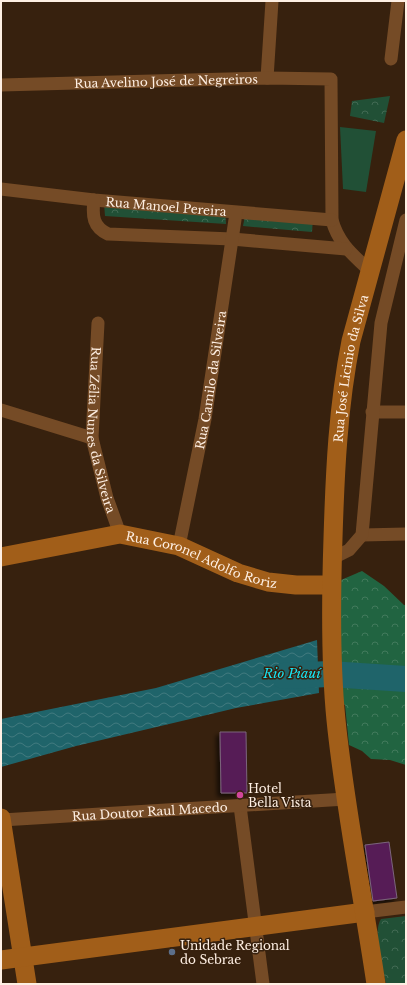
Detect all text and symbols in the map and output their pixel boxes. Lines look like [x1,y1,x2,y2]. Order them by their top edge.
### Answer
street label: Rua Avelino José de Negreiros [74,71,258,91]
street label: Rua Manoel Pereira [105,194,228,219]
street label: Rua José Licinio da Silva [330,293,371,443]
street label: Rua Camilo da Silveira [191,309,229,451]
street label: Rua Zélia Nunes da Silveira [84,346,119,515]
street label: Rua Coronel Adolfo Roriz [125,528,278,590]
water label: Rio Piauí [262,665,322,682]
place label: Hotel Bella Vista [248,781,312,810]
marker: Hotel Bella Vista [235,790,245,800]
street label: Rua Doutor Raul Macedo [71,799,228,823]
place label: Unidade Regional do Sebrae [180,938,290,967]
marker: Unidade Regional do Sebrae [167,947,177,957]

